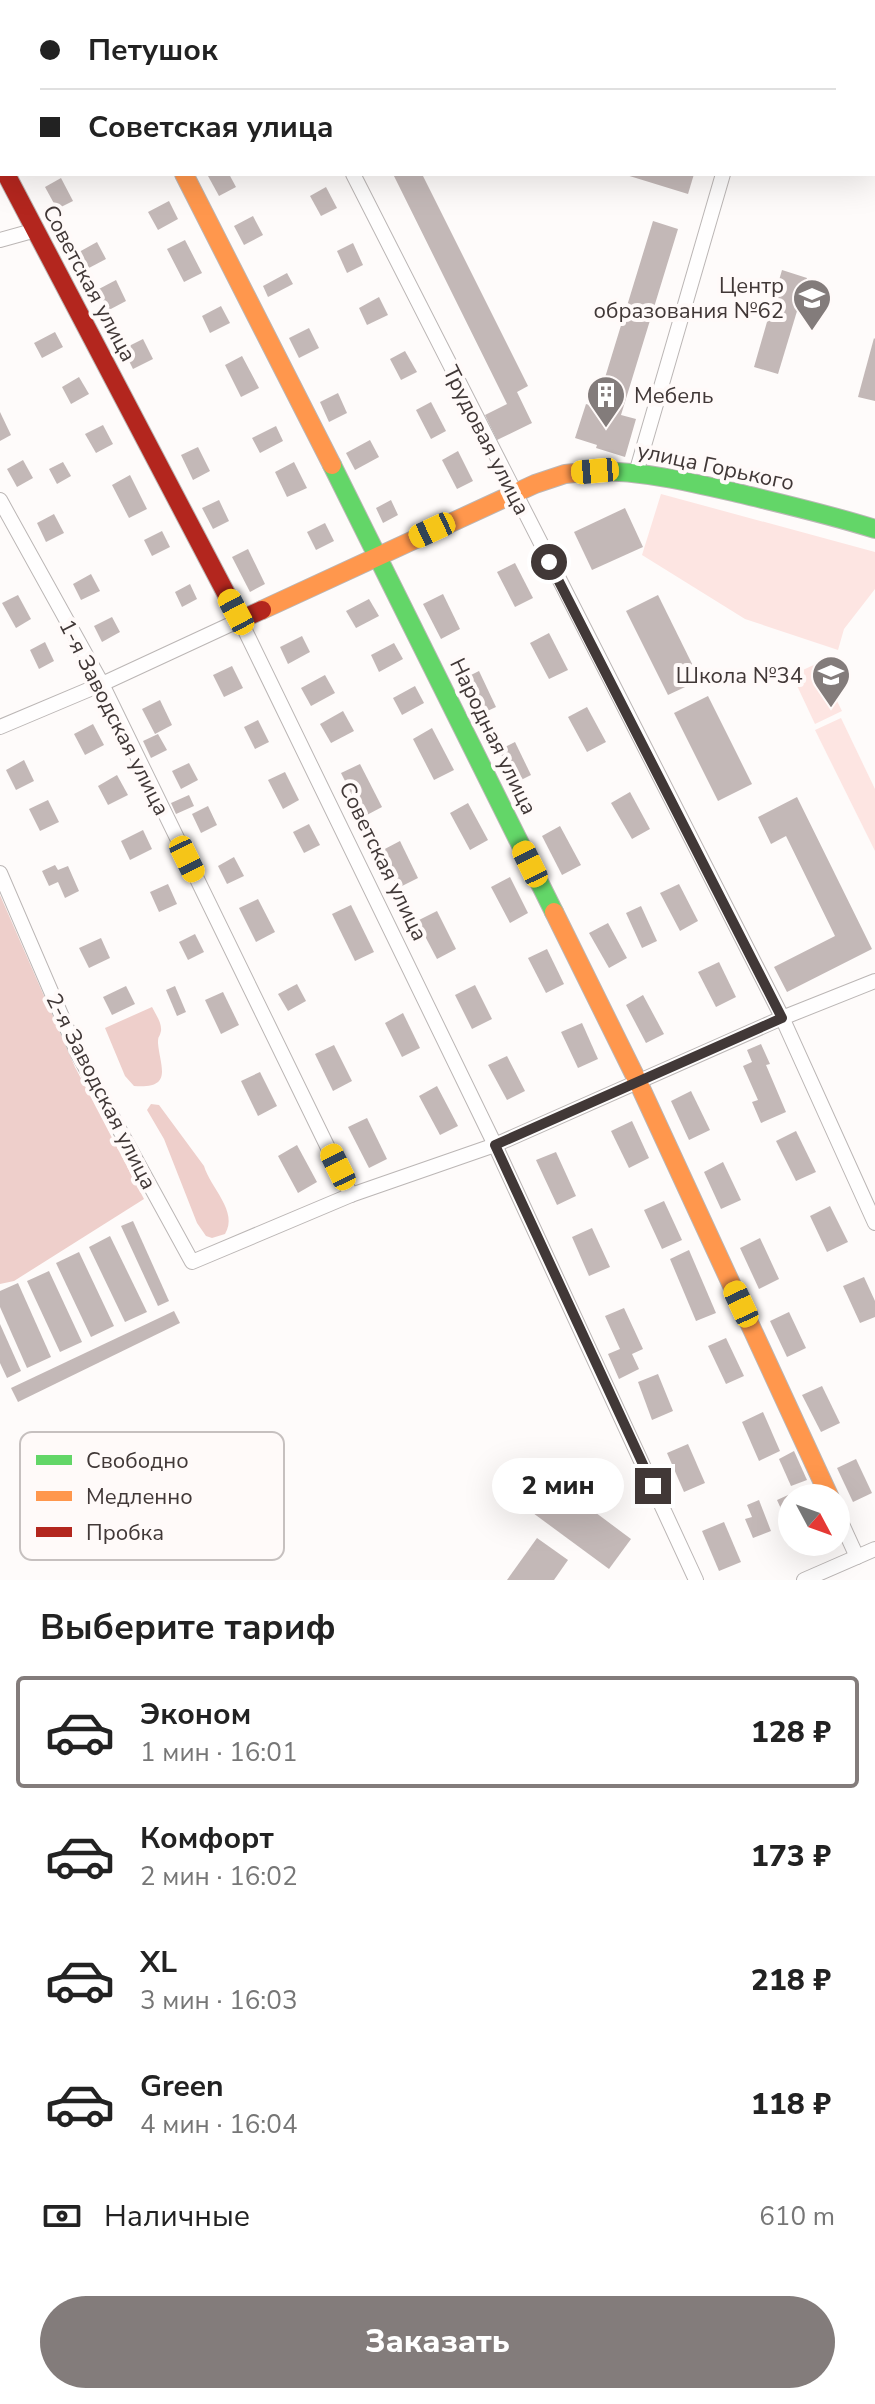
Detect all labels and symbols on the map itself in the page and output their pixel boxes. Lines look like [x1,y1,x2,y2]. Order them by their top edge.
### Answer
street label: Советская улица [35,200,143,367]
place label: Центр образования №62 [594,271,784,326]
school or university icon: Центр образования №62 [791,277,833,332]
street label: Трудовая улица [436,361,537,520]
building icon: Мебель [585,374,627,429]
place label: Мебель [634,381,714,411]
street label: улица Горького [635,436,797,498]
car [570,457,620,485]
car [405,509,459,551]
route start [531,544,567,580]
car [214,585,258,639]
street label: 1-я Заводская улица [52,614,177,821]
street label: Народная улица [442,653,544,820]
school or university icon: Школа №34 [810,654,852,709]
place label: Школа №34 [676,661,803,691]
street label: Советская улица [332,777,435,946]
car [166,832,208,886]
car [509,837,551,891]
street label: 2-я Заводская улица [39,988,164,1195]
car [317,1140,359,1194]
car [720,1277,762,1331]
legend [20,1432,284,1560]
text: Свободно [86,1446,189,1476]
callout: 2 мин [493,1458,625,1514]
route end [635,1468,671,1504]
text: Медленно [86,1482,193,1512]
north arrow [778,1484,850,1556]
text: Пробка [86,1518,164,1548]

